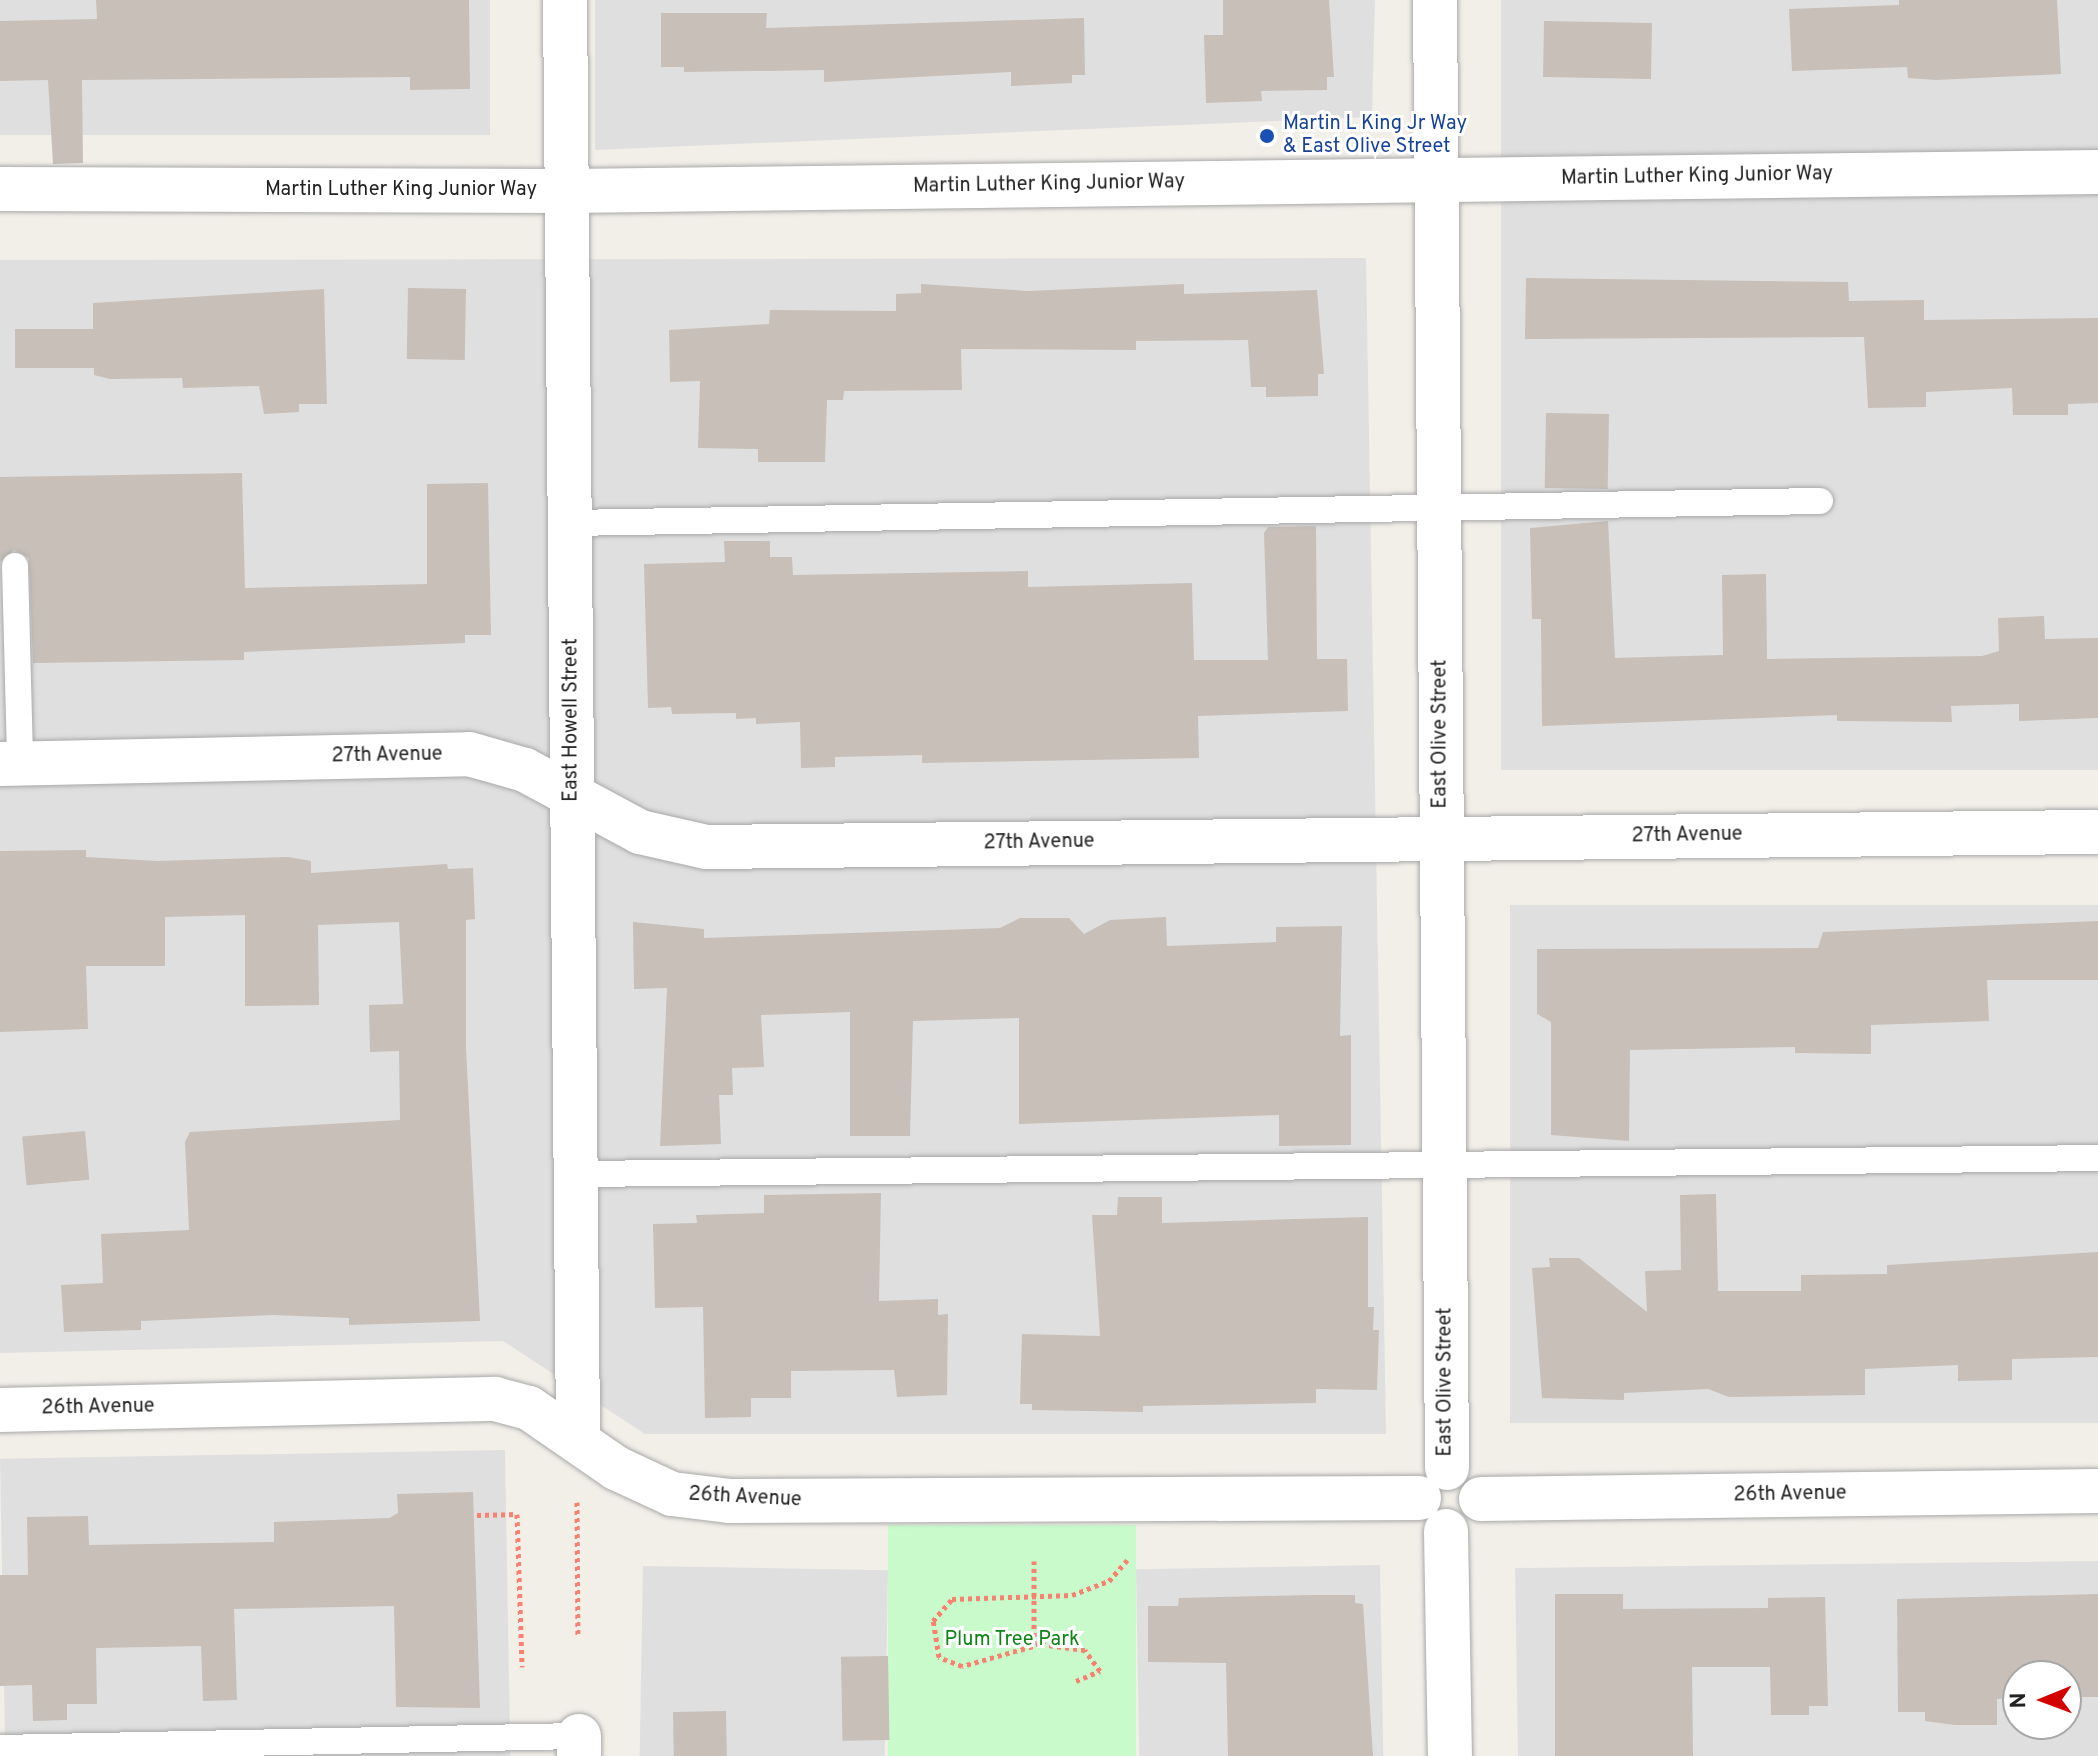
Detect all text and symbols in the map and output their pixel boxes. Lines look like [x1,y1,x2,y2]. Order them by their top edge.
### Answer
place label: Martin L King Jr Way & East Olive Street [1283,112,1468,159]
marker: Martin L King Jr Way & East Olive Street [1258,127,1276,145]
street label: Martin Luther King Junior Way [1561,163,1833,191]
street label: Martin Luther King Junior Way [913,171,1185,199]
street label: Martin Luther King Junior Way [265,178,537,202]
street label: East Howell Street [560,638,584,802]
street label: East Olive Street [1429,659,1453,809]
street label: 27th Avenue [331,743,443,769]
street label: 27th Avenue [1631,823,1743,849]
street label: 27th Avenue [983,830,1095,856]
street label: East Olive Street [1434,1307,1458,1457]
street label: 26th Avenue [41,1395,155,1421]
street label: 26th Avenue [1733,1482,1847,1508]
street label: 26th Avenue [687,1483,803,1513]
park label: Plum Tree Park [944,1628,1080,1652]
north arrow [2002,1660,2082,1740]
text: N [2006,1692,2033,1709]

